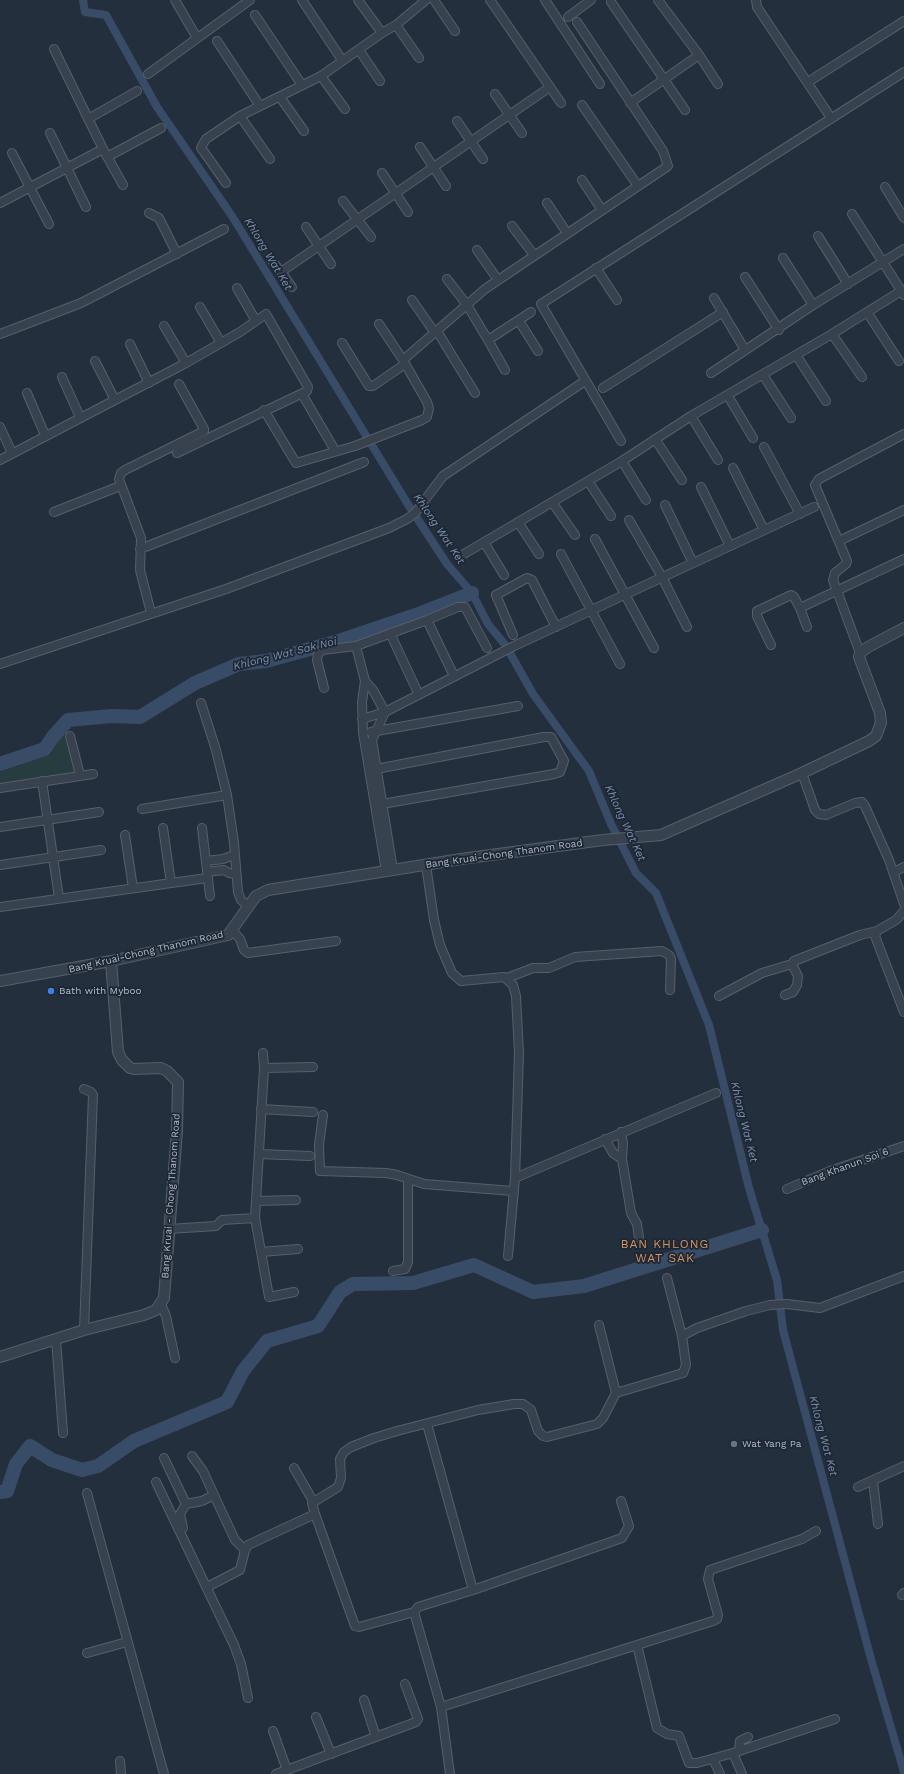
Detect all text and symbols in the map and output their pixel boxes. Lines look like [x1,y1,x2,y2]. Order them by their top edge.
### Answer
water label: Khlong Wat Ket [241,215,295,293]
water label: Khlong Wat Ket [411,491,467,567]
water label: Khlong Wat Sak Noi [232,635,338,673]
water label: Khlong Wat Ket [602,783,648,863]
street label: Bang Kruai-Chong Thanom Road [425,837,583,871]
street label: Bang Kruai-Chong Thanom Road [67,928,225,976]
place label: Bath with Myboo [59,985,142,997]
marker: Bath with Myboo [46,986,56,996]
water label: Khlong Wat Ket [728,1080,760,1164]
street label: Bang Kruai - Chong Thanom Road [159,1113,183,1279]
street label: Bang Khanun Soi 6 [800,1146,890,1188]
district label: BAN KHLONG WAT SAK [621,1237,709,1265]
water label: Khlong Wat Ket [806,1395,840,1477]
place label: Wat Yang Pa [742,1438,801,1450]
marker: Wat Yang Pa [729,1439,739,1449]

